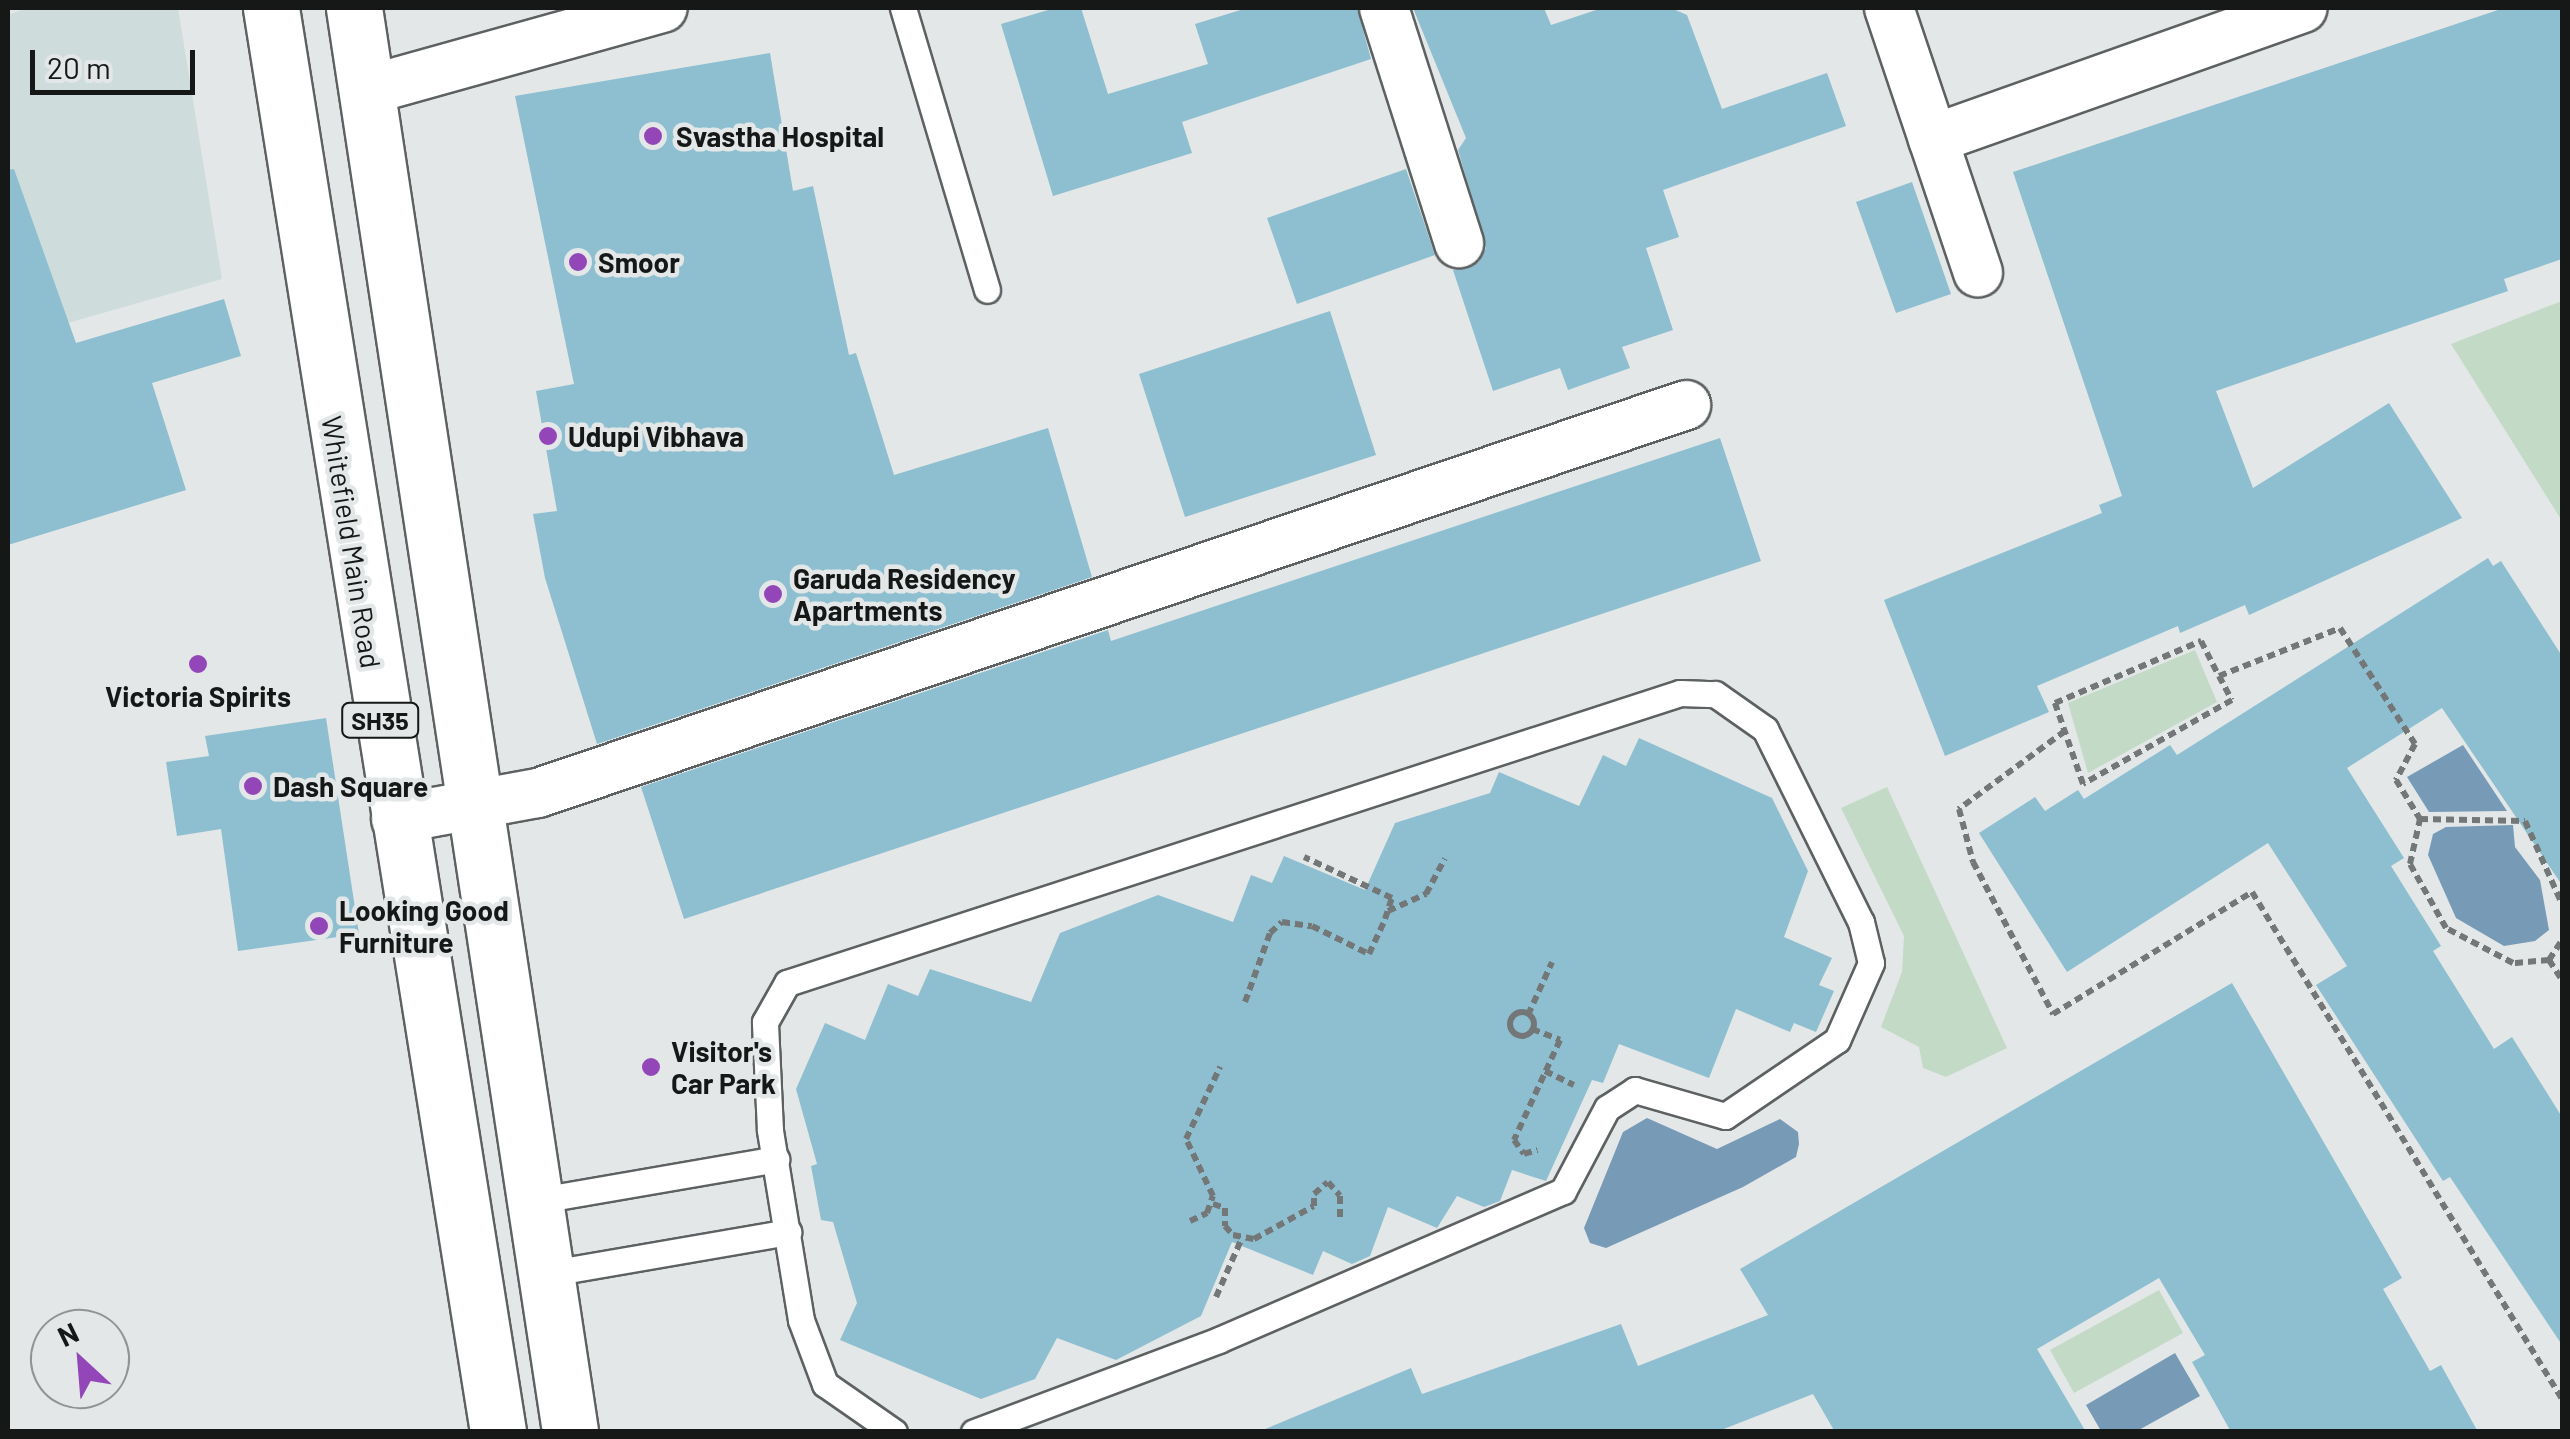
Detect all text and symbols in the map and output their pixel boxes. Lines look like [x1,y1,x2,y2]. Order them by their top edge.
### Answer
scale bar [35,30,200,92]
text: 20 m [47,49,111,85]
place label: Svastha Hospital [676,119,884,153]
marker: Svastha Hospital [640,123,666,149]
place label: Smoor [598,245,680,279]
marker: Smoor [567,251,589,273]
street label: Whitefield Main Road [315,413,389,671]
place label: Udupi Vibhava [568,419,744,453]
marker: Udupi Vibhava [537,425,559,447]
place label: Garuda Residency Apartments [793,561,1015,627]
marker: Garuda Residency Apartments [762,583,784,605]
marker: Victoria Spirits [187,653,209,675]
place label: Victoria Spirits [105,679,291,713]
road number: SH35 [340,700,420,740]
place label: Dash Square [273,769,428,803]
marker: Dash Square [242,775,264,797]
place label: Looking Good Furniture [339,893,509,959]
marker: Looking Good Furniture [308,915,330,937]
place label: Visitor's Car Park [671,1034,776,1100]
marker: Visitor's Car Park [640,1056,662,1078]
north arrow [30,1309,130,1409]
text: N [52,1314,84,1353]

